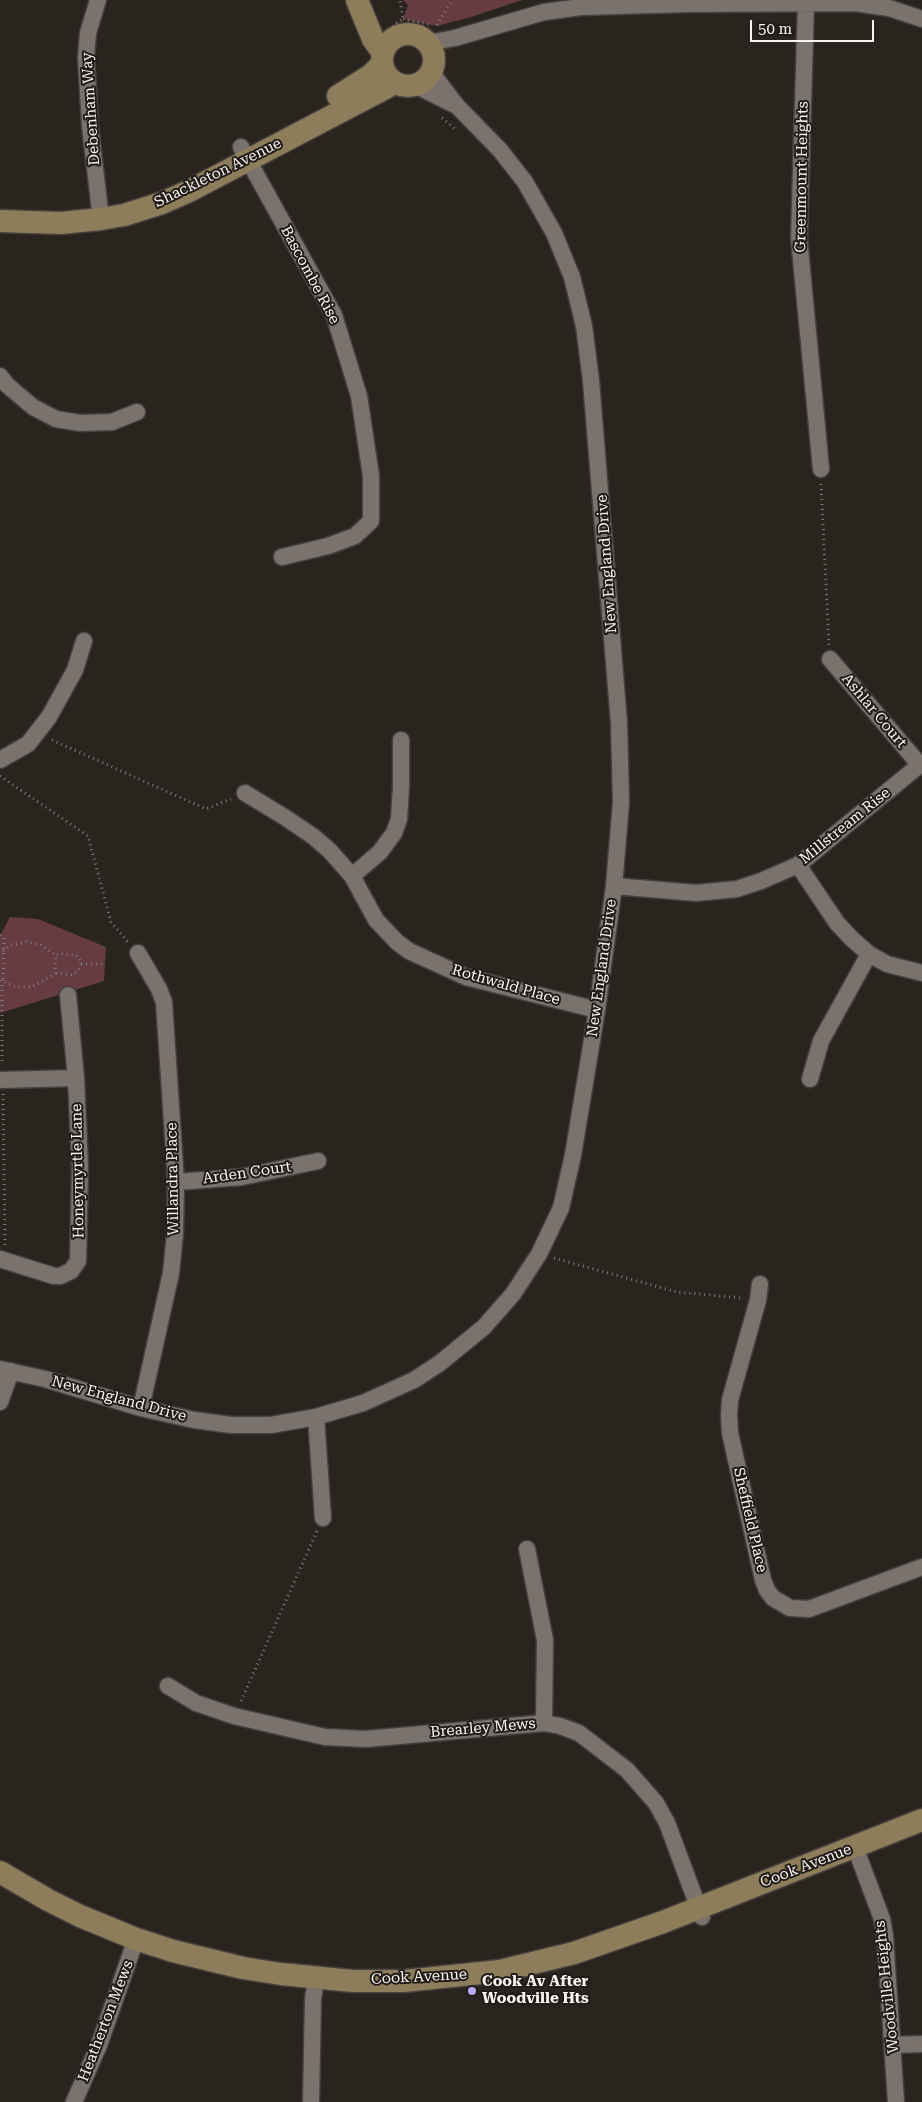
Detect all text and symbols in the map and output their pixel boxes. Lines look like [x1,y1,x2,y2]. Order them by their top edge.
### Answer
scale bar [752,10,876,42]
text: 50 m [758,20,792,38]
street label: Debenham Way [78,52,104,166]
street label: Greenmount Heights [792,101,812,253]
street label: Shackleton Avenue [151,134,285,212]
street label: Bascombe Rise [277,223,343,327]
street label: New England Drive [593,494,621,634]
street label: Ashlar Court [838,670,910,752]
street label: Millstream Rise [796,784,894,868]
street label: New England Drive [583,898,621,1038]
street label: Rothwald Place [450,961,562,1009]
street label: Honeymyrtle Lane [68,1104,88,1238]
street label: Willandra Place [163,1122,183,1236]
street label: Arden Court [202,1158,292,1188]
street label: New England Drive [50,1372,188,1426]
street label: Sheffield Place [729,1466,771,1574]
street label: Brearley Mews [430,1714,536,1742]
street label: Cook Avenue [758,1840,854,1892]
street label: Woodville Heights [871,1920,903,2054]
street label: Heatherton Mews [75,1958,137,2084]
street label: Cook Avenue [370,1965,468,1989]
place label: Cook Av After Woodville Hts [482,1973,589,2008]
marker: Cook Av After Woodville Hts [466,1985,478,1997]

